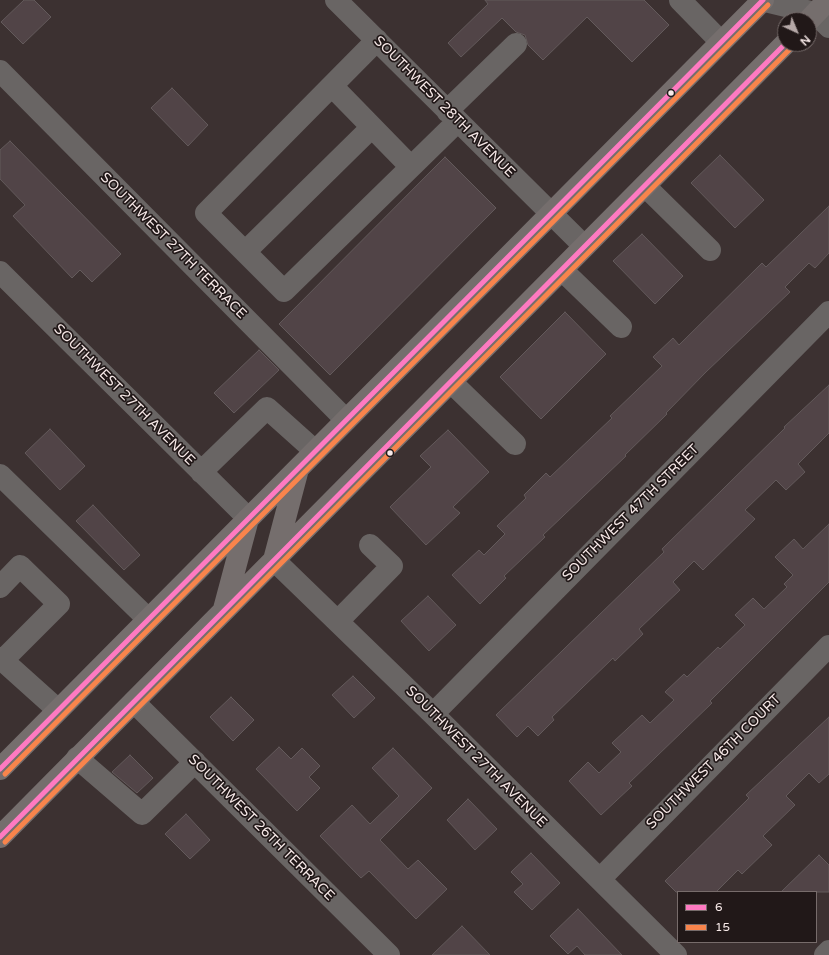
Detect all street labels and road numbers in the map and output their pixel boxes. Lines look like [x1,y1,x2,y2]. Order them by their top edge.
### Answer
street label: SOUTHWEST 28TH AVENUE [370,33,518,181]
street label: SOUTHWEST 27TH TERRACE [96,169,250,323]
street label: SOUTHWEST 27TH AVENUE [50,321,198,469]
street label: SOUTHWEST 47TH STREET [559,441,703,585]
street label: SOUTHWEST 27TH AVENUE [402,683,550,831]
street label: SOUTHWEST 46TH COURT [643,691,785,833]
street label: SOUTHWEST 26TH TERRACE [184,751,338,905]

